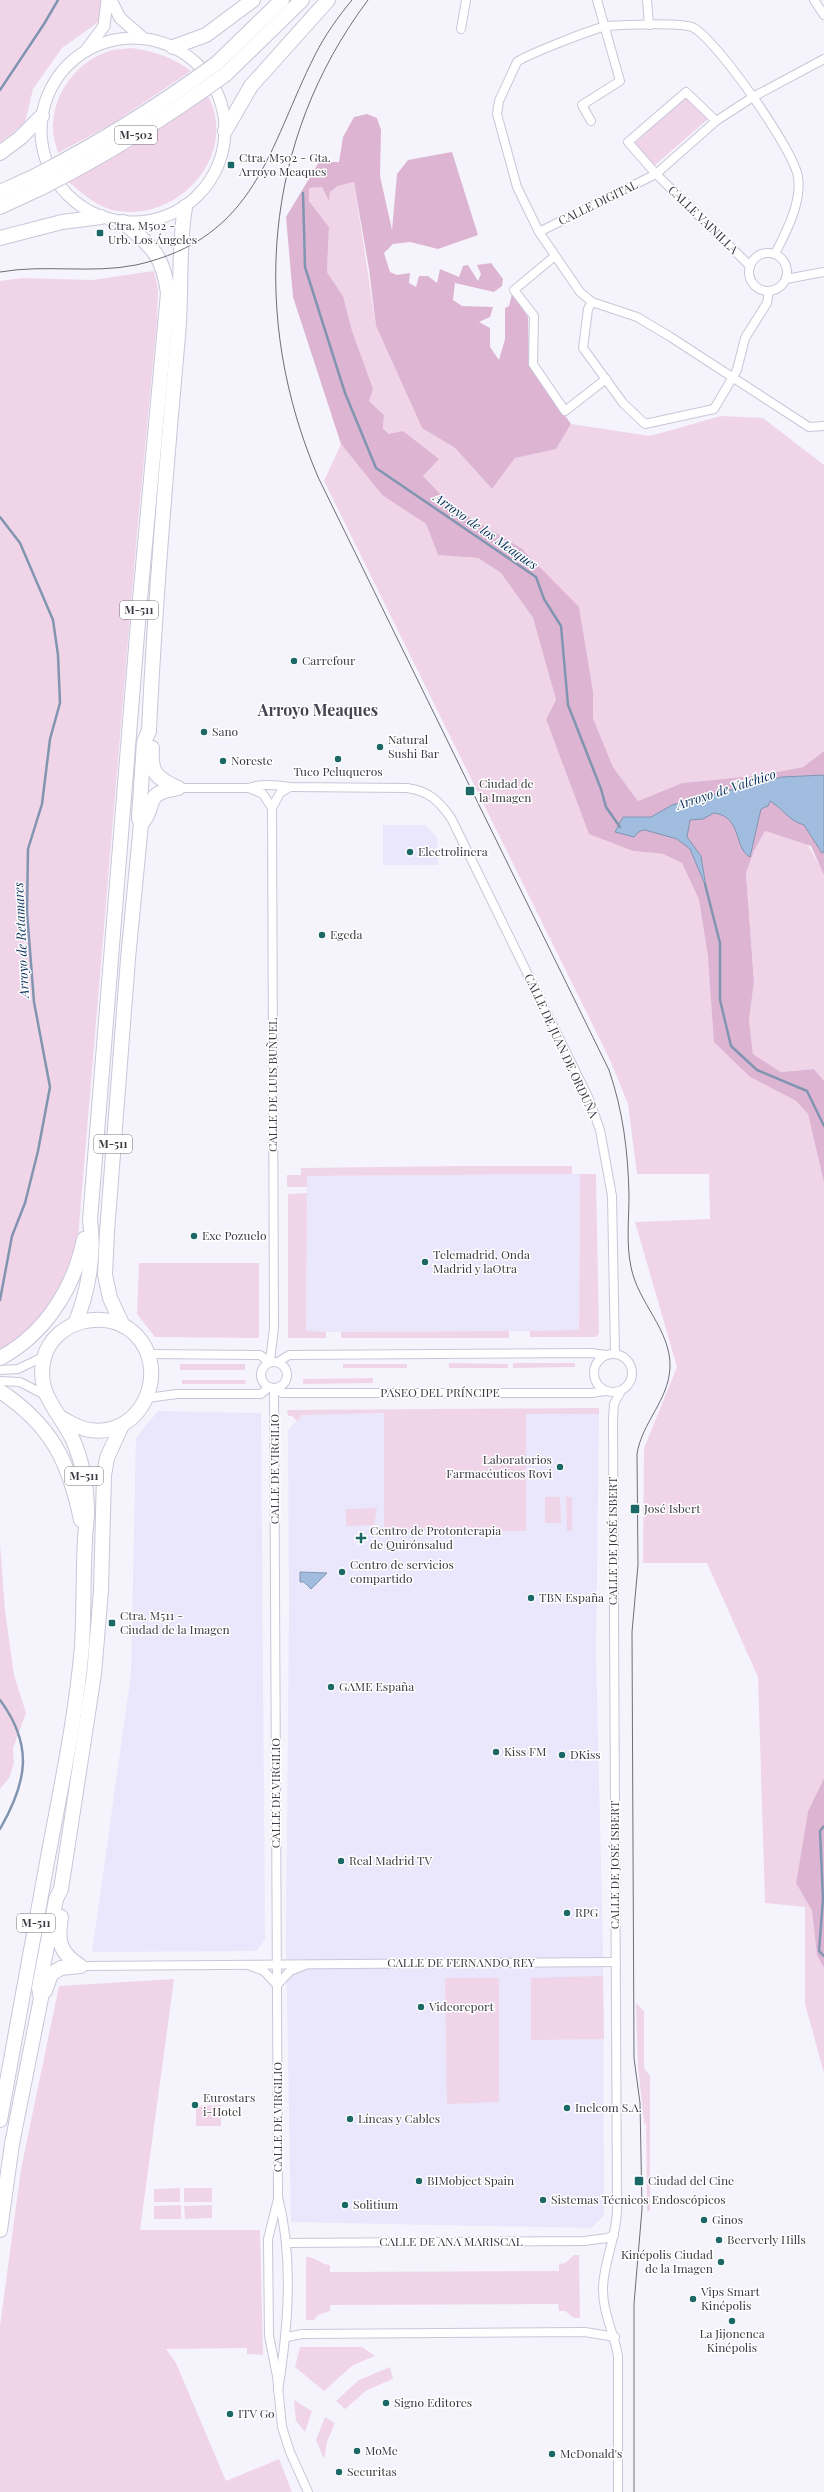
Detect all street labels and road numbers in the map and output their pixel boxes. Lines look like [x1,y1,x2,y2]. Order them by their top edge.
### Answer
road number: M-502 [115,126,157,144]
street label: CALLE DIGITAL [555,176,640,228]
street label: CALLE VAINILLA [665,182,743,257]
road number: M-511 [120,601,158,619]
street label: CALLE DE JUAN DE ORDUÑA [521,971,603,1121]
street label: CALLE DE LUIS BUÑUEL [264,1018,280,1152]
road number: M-511 [94,1135,132,1153]
street label: PASEO DEL PRÍNCIPE [380,1384,500,1400]
street label: CALLE DE VIRGILIO [266,1414,282,1524]
road number: M-511 [65,1467,103,1485]
street label: CALLE DE JOSÉ ISBERT [604,1476,620,1605]
street label: CALLE DE VIRGILIO [267,1738,283,1848]
street label: CALLE DE JOSÉ ISBERT [606,1800,622,1929]
road number: M-511 [17,1914,55,1932]
street label: CALLE DE FERNANDO REY [387,1954,536,1970]
street label: CALLE DE VIRGILIO [269,2062,285,2172]
street label: CALLE DE ANA MARISCAL [379,2233,523,2249]

